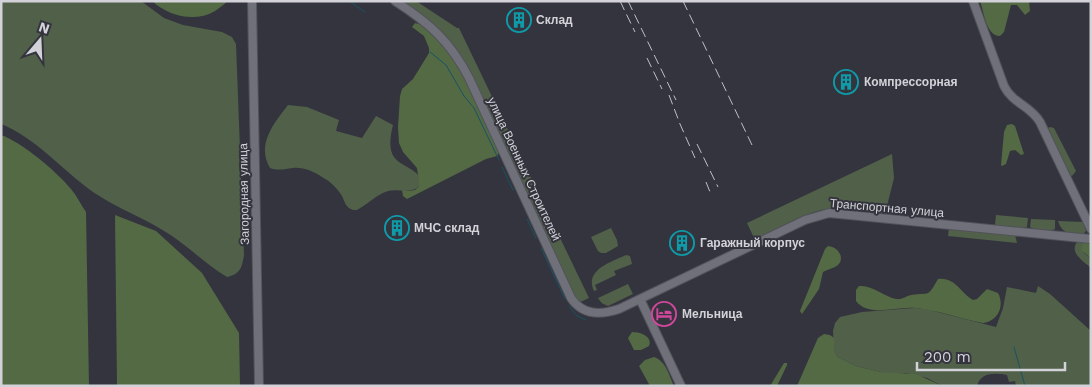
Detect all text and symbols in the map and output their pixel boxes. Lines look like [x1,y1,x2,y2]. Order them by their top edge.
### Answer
building icon: Склад [506,7,532,33]
place label: Склад [536,13,573,27]
north arrow [15,15,65,65]
text: N [37,18,52,37]
building icon: Компрессорная [833,69,859,95]
place label: Компрессорная [864,75,957,89]
street label: улица Военных Строителей [485,95,563,243]
street label: Загородная улица [236,143,252,245]
street label: Транспортная улица [829,196,945,220]
building icon: МЧС склад [384,215,410,241]
place label: МЧС склад [414,221,480,235]
building icon: Гаражный корпус [669,230,695,256]
place label: Гаражный корпус [700,236,805,250]
hotel icon: Мельница [651,301,677,327]
place label: Мельница [682,307,743,321]
scale bar [917,340,1064,372]
text: 200 m [924,348,971,366]

